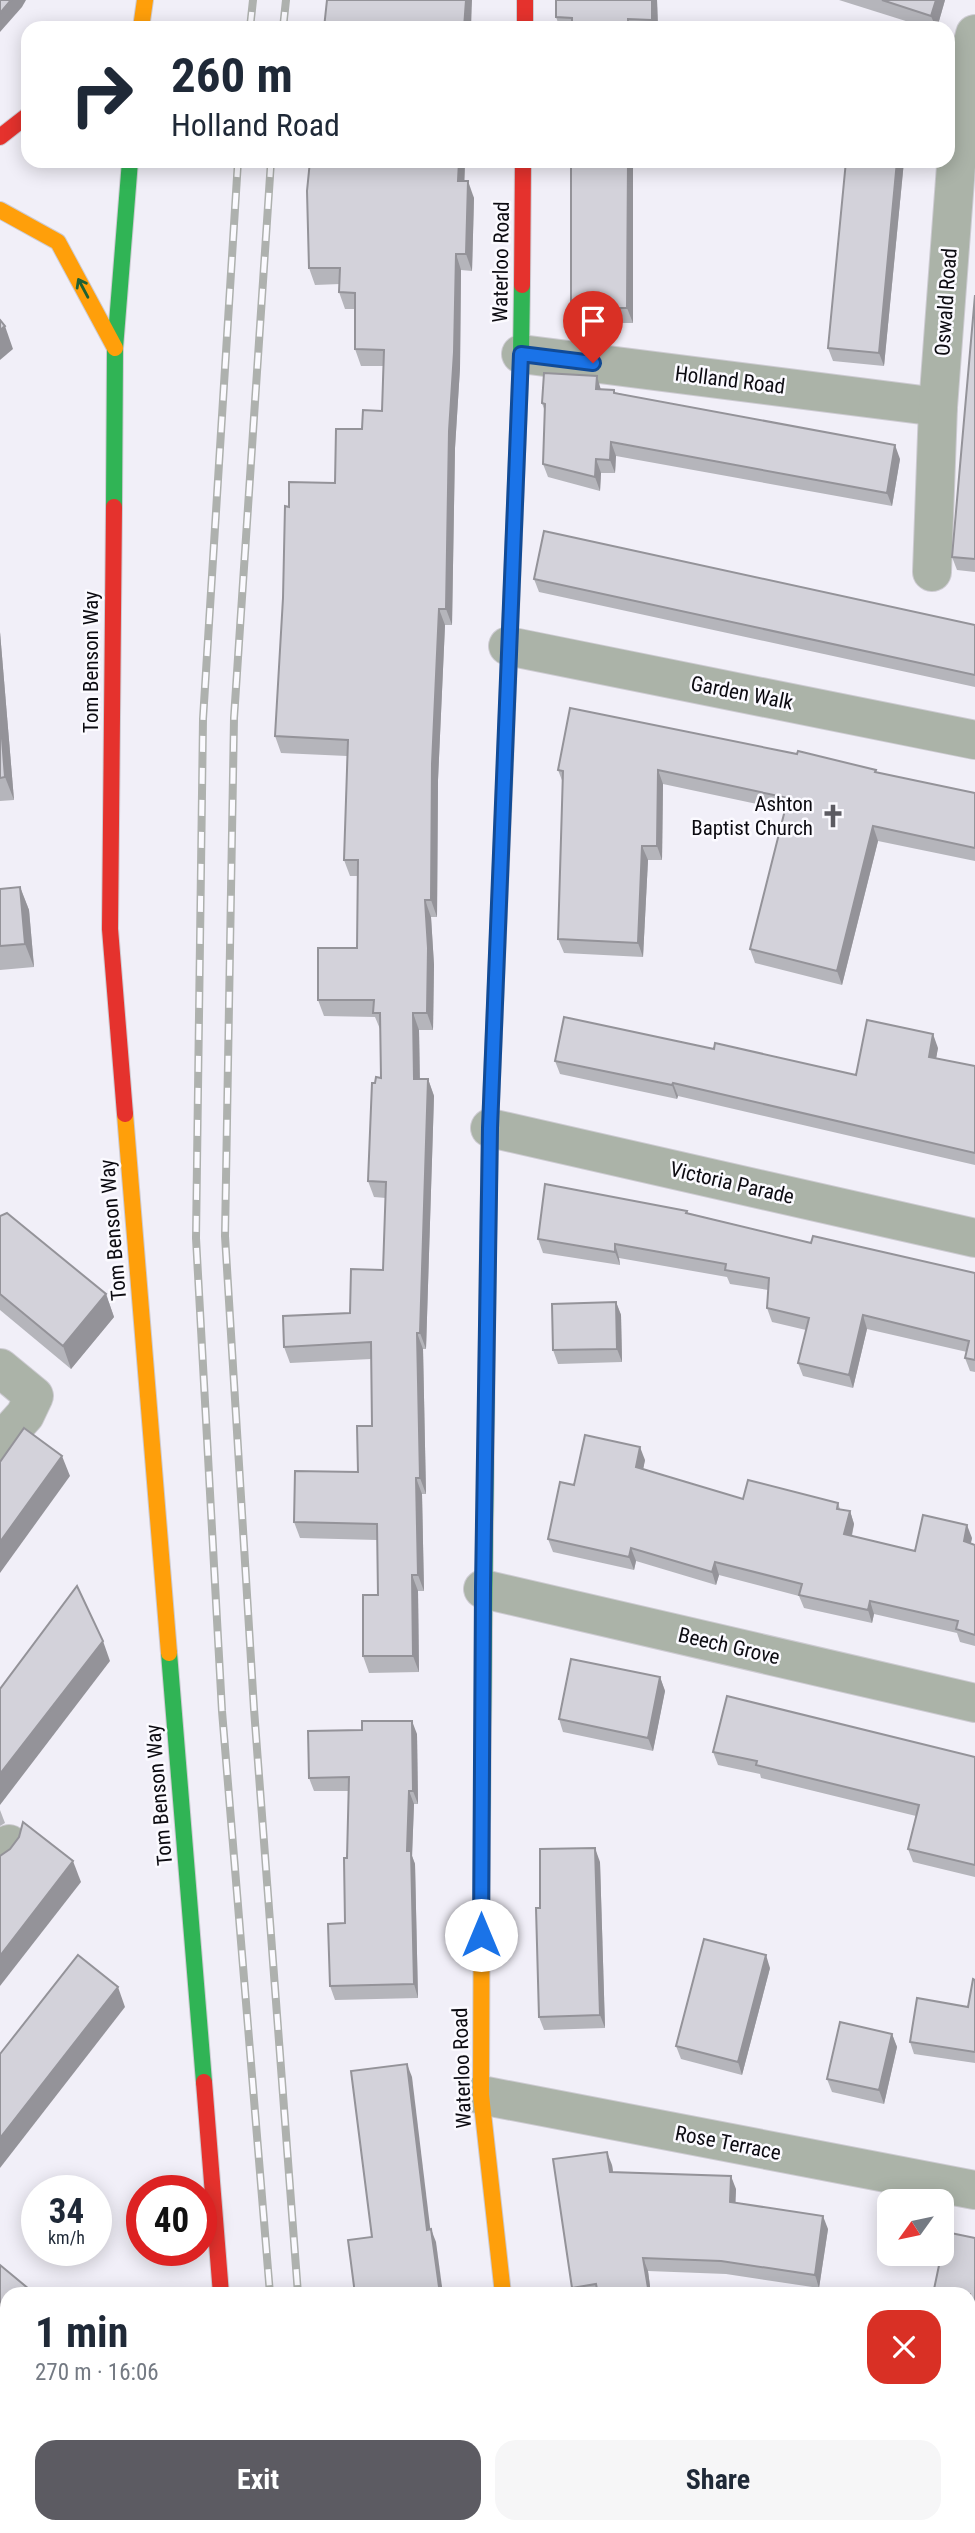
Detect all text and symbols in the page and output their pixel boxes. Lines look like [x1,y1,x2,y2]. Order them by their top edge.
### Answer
text: 260 m [171,47,293,104]
icon: right [56,49,147,140]
text: Holland Road [171,106,340,144]
street label: Waterloo Road [488,201,514,323]
street label: Oswald Road [930,247,962,357]
one-way arrow [76,278,89,299]
pin [563,291,623,363]
icon: arrive [574,302,612,340]
street label: Holland Road [674,361,786,399]
street label: Tom Benson Way [79,591,103,733]
street label: Garden Walk [689,671,796,715]
place label: Ashton Baptist Church [691,792,813,840]
church icon: Ashton Baptist Church [819,802,847,830]
street label: Victoria Parade [668,1157,797,1209]
street label: Tom Benson Way [95,1158,131,1302]
street label: Beech Grove [676,1623,782,1669]
street label: Tom Benson Way [141,1723,177,1867]
position arrow [444,1898,518,1972]
street label: Waterloo Road [448,2007,476,2129]
street label: Rose Terrace [673,2121,783,2165]
speed limit sign: 40 [126,2175,217,2266]
north arrow [877,2189,954,2266]
map controls [877,2189,954,2266]
text: 34 [49,2191,84,2232]
text: km/h [48,2227,85,2248]
text: 1 min [35,2308,128,2357]
button: close [867,2310,941,2384]
text: 270 m · 16:06 [35,2359,159,2386]
button: Exit [35,2440,481,2520]
button: Share [495,2440,941,2520]

